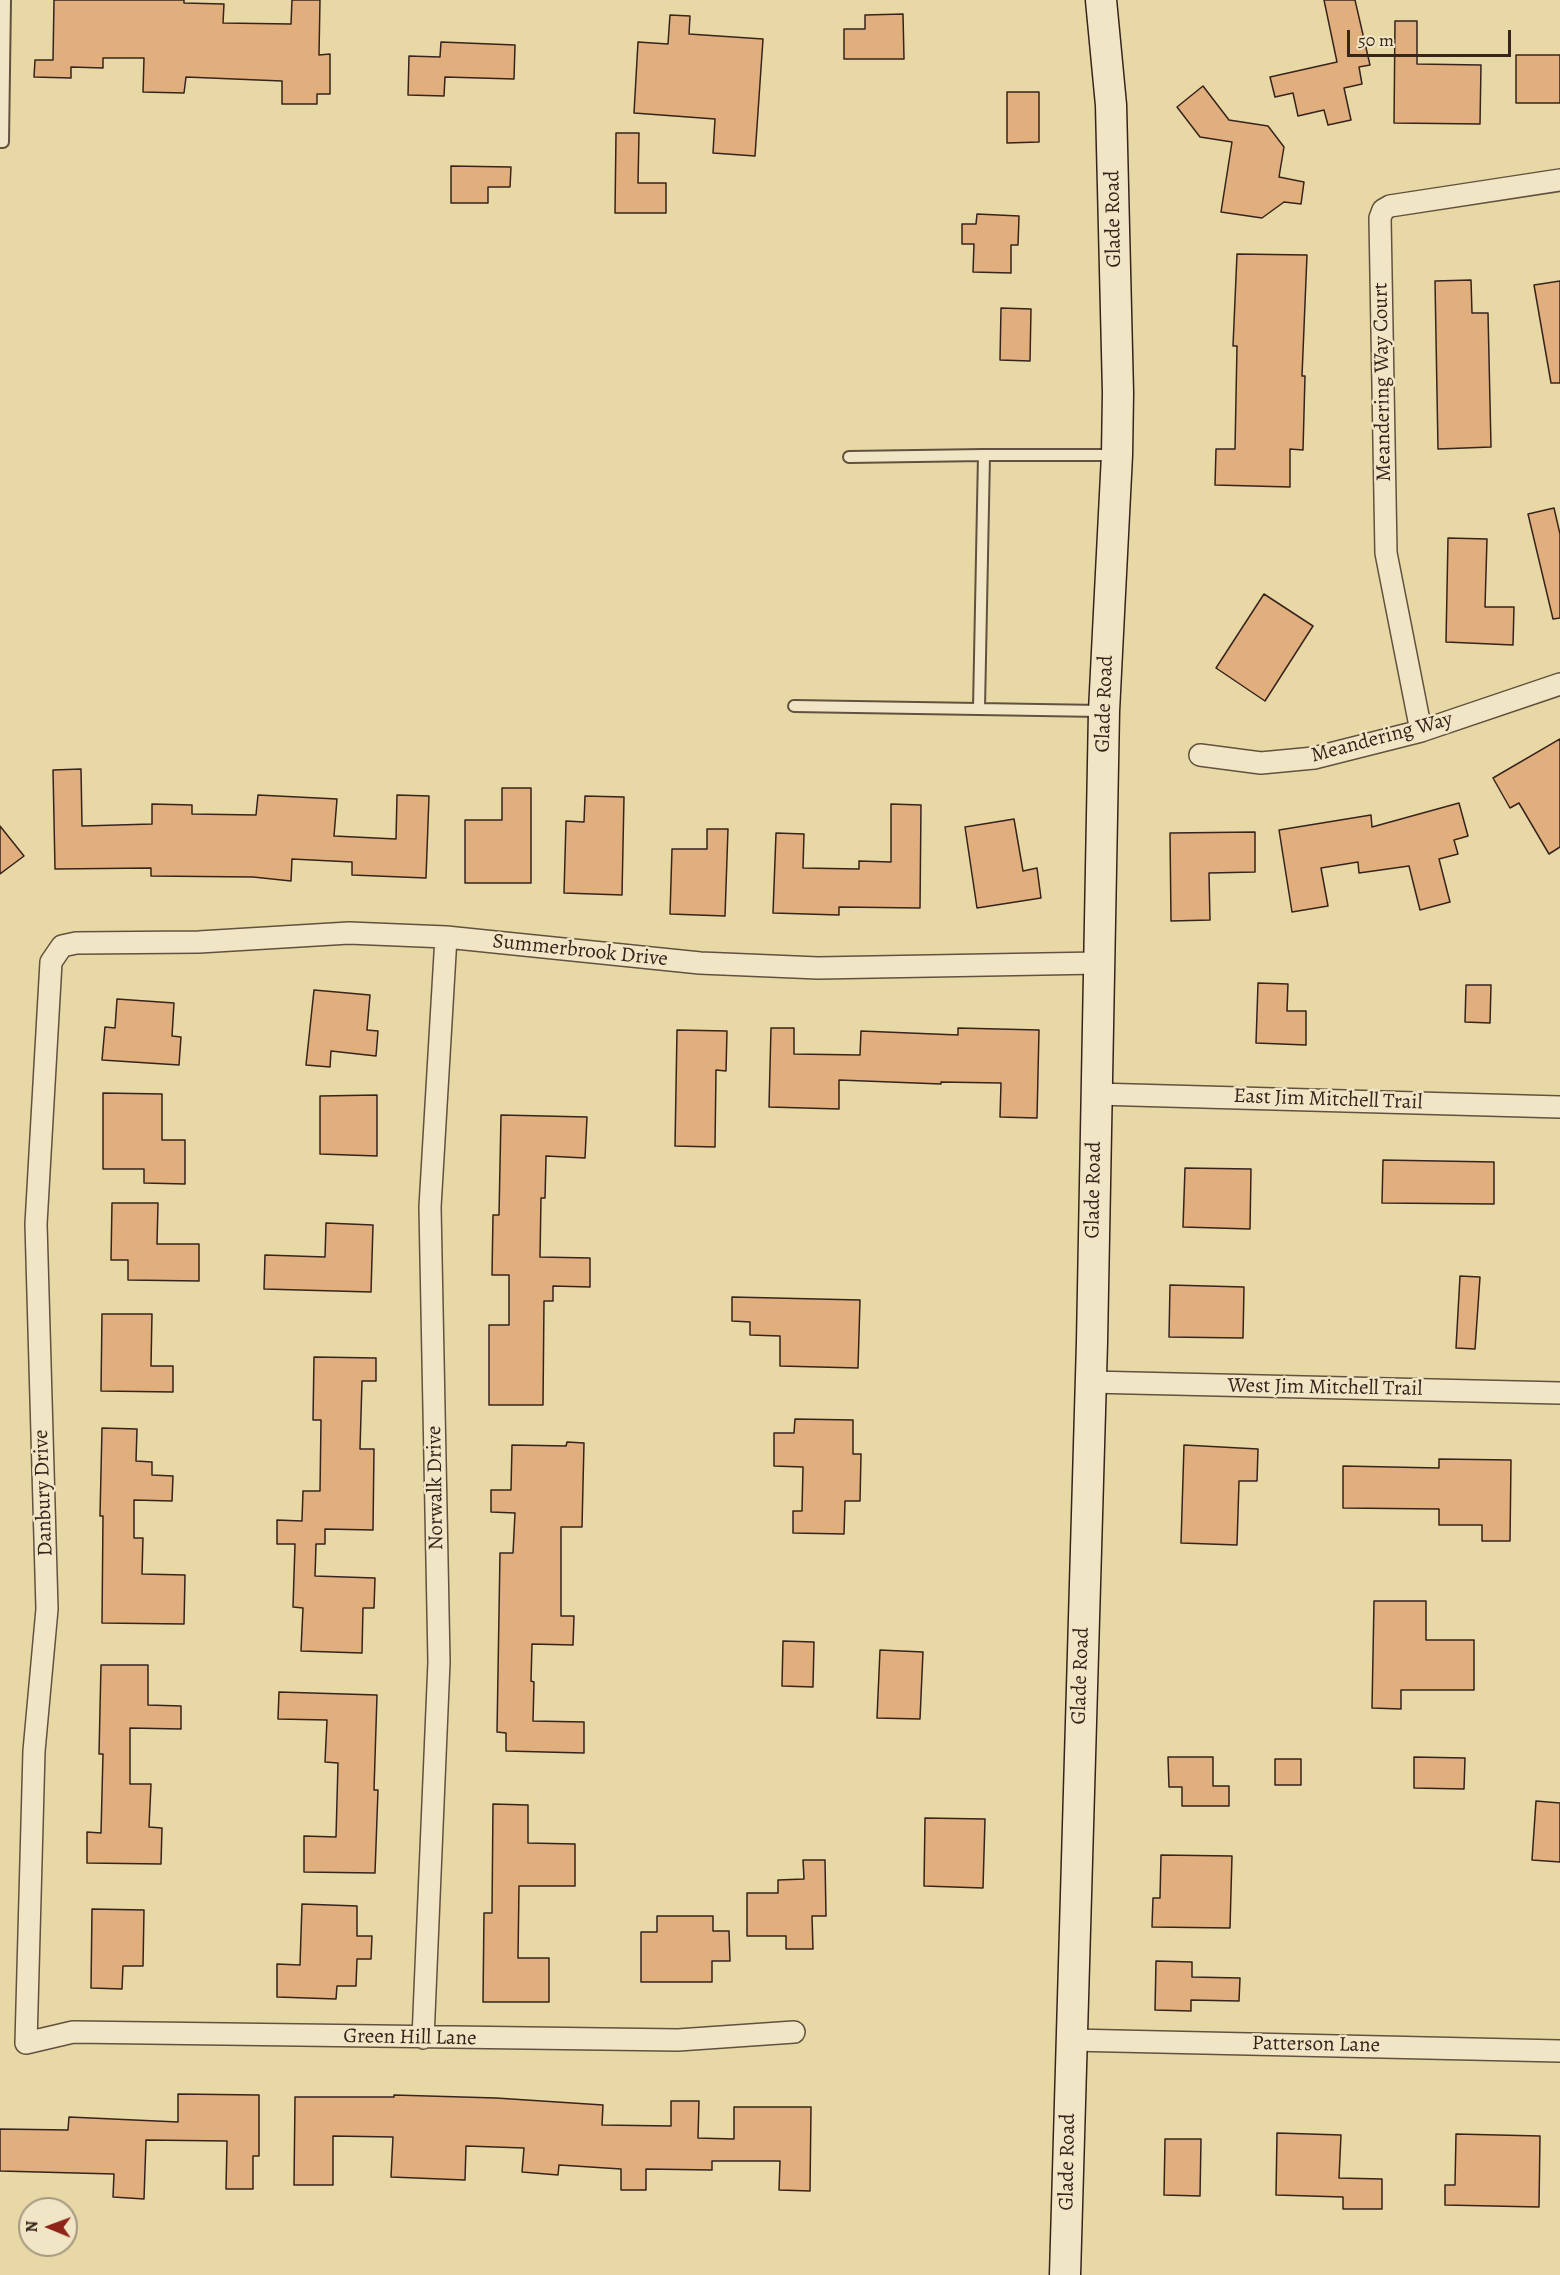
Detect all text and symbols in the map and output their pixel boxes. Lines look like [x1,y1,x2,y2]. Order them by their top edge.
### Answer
scale bar [1350,18,1514,56]
text: 50 m [1358,28,1394,52]
street label: Glade Road [1101,170,1127,268]
street label: Meandering Way Court [1369,282,1397,482]
street label: Glade Road [1091,655,1119,753]
street label: Meandering Way [1308,707,1456,769]
street label: Summerbrook Drive [491,929,669,973]
street label: East Jim Mitchell Trail [1233,1084,1423,1116]
street label: Glade Road [1081,1141,1107,1239]
street label: West Jim Mitchell Trail [1227,1374,1423,1402]
street label: Norwalk Drive [422,1425,450,1551]
street label: Danbury Drive [29,1429,59,1557]
street label: Glade Road [1067,1627,1095,1725]
street label: Green Hill Lane [343,2024,477,2052]
street label: Patterson Lane [1252,2031,1380,2059]
street label: Glade Road [1055,2113,1081,2211]
north arrow [18,2197,78,2257]
text: N [21,2221,43,2233]

